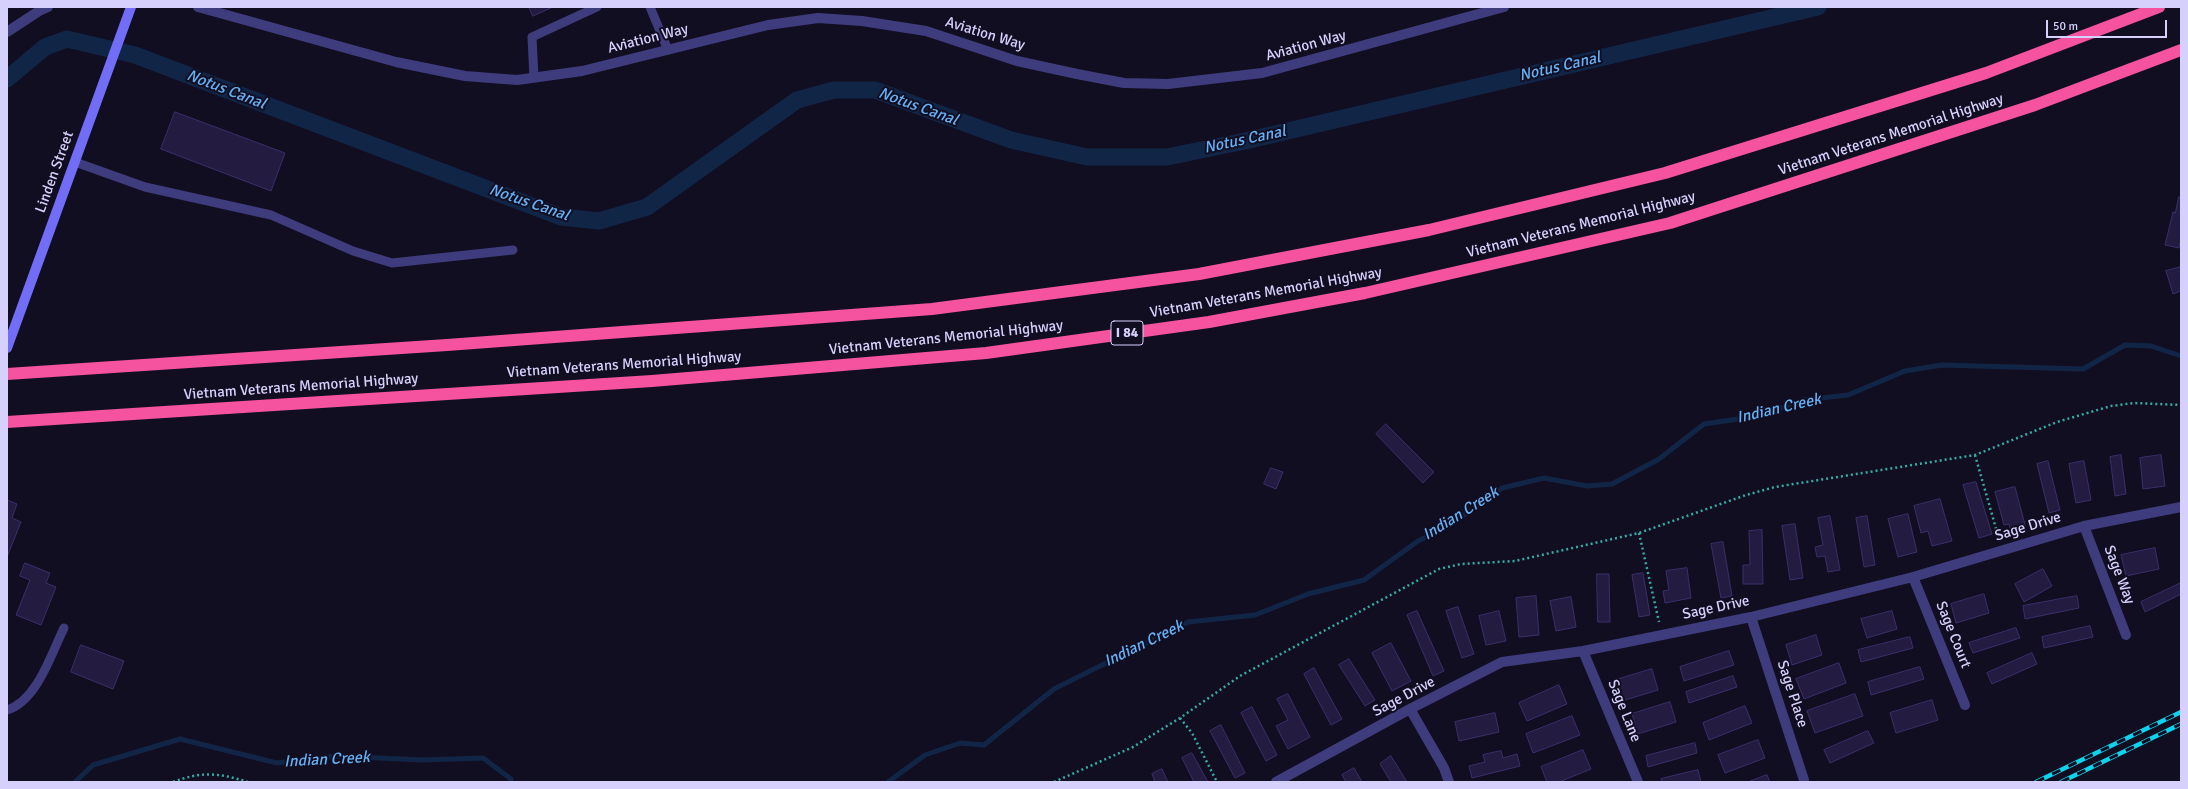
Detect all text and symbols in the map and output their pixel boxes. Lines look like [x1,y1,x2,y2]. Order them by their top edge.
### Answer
scale bar [2048,12,2169,38]
street label: Aviation Way [943,13,1027,55]
text: 50 m [2053,19,2078,34]
street label: Aviation Way [606,20,690,58]
street label: Aviation Way [1264,27,1348,65]
water label: Notus Canal [1517,48,1603,86]
water label: Notus Canal [184,66,268,114]
water label: Notus Canal [876,84,960,130]
street label: Vietnam Veterans Memorial Highway [1776,90,2006,180]
water label: Notus Canal [1202,122,1288,158]
street label: Linden Street [32,129,78,215]
water label: Notus Canal [487,180,571,226]
street label: Vietnam Veterans Memorial Highway [1465,188,1697,262]
street label: Vietnam Veterans Memorial Highway [1149,264,1383,322]
street label: Vietnam Veterans Memorial Highway [828,317,1064,359]
road number: I 84 [1111,321,1143,345]
street label: Vietnam Veterans Memorial Highway [506,348,742,382]
street label: Vietnam Veterans Memorial Highway [183,370,419,404]
water label: Indian Creek [1735,390,1823,428]
water label: Indian Creek [1420,483,1502,545]
street label: Sage Drive [1993,508,2063,546]
street label: Sage Way [2100,543,2138,607]
street label: Sage Drive [1681,592,1751,624]
street label: Sage Court [1931,599,1975,671]
water label: Indian Creek [1101,617,1187,671]
street label: Sage Place [1773,658,1811,730]
street label: Sage Drive [1370,673,1438,721]
street label: Sage Lane [1603,677,1645,745]
water label: Indian Creek [284,748,370,772]

